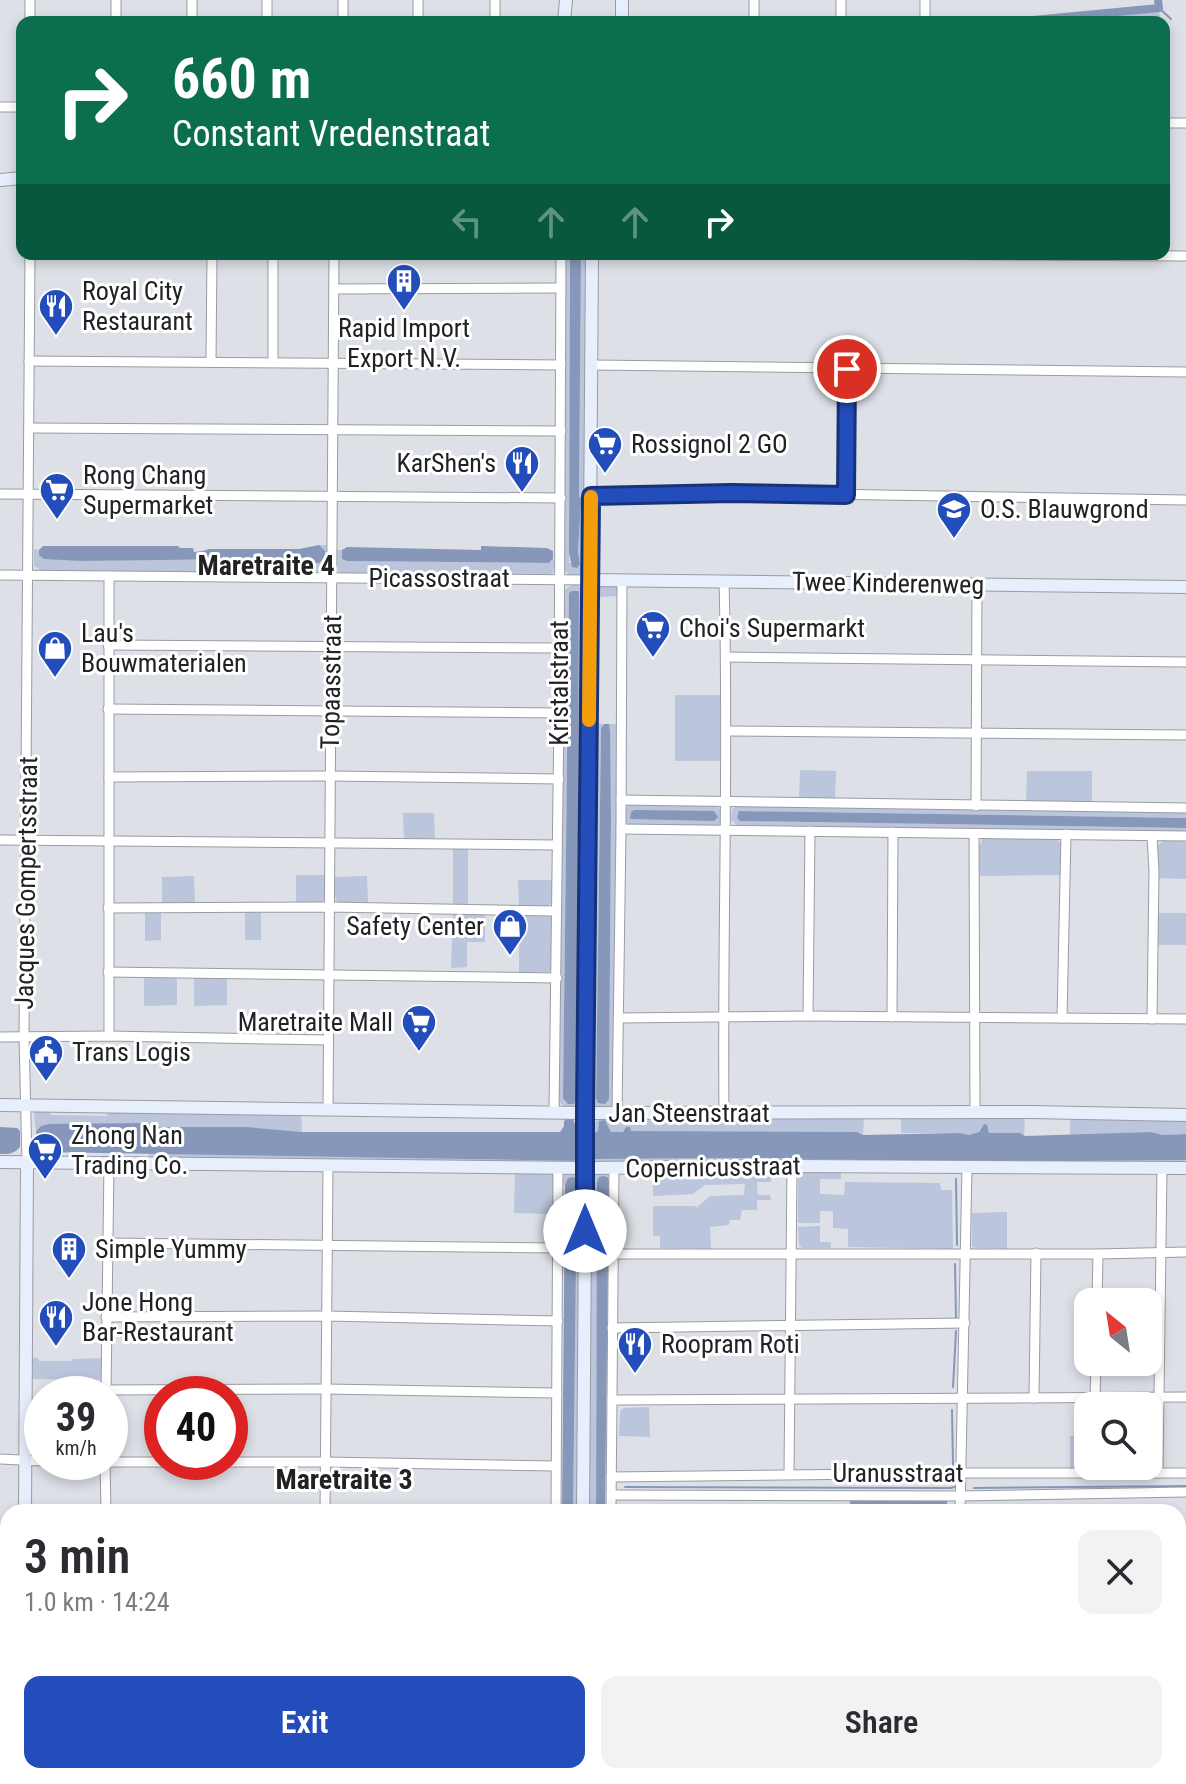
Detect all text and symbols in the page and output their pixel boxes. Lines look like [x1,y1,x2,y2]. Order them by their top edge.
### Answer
text: 660 m [172,46,311,112]
icon: right [40,48,144,152]
text: Constant Vredenstraat [172,113,490,155]
icon: left [445,200,489,244]
icon: ahead [529,200,573,244]
icon: ahead [613,200,657,244]
icon: right [697,200,741,244]
building icon: Rapid Import Export N.V. [385,262,423,312]
place label: Royal City Restaurant [82,276,193,336]
restaurant icon: Royal City Restaurant [37,287,75,337]
place label: Rapid Import Export N.V. [338,313,470,373]
pin [813,335,881,403]
icon: arrive [825,347,869,391]
supermarket icon: Rossignol 2 GO [586,425,624,475]
place label: Rossignol 2 GO [631,429,788,459]
restaurant icon: KarShen's [503,444,541,494]
place label: KarShen's [397,448,496,478]
place label: Rong Chang Supermarket [83,460,213,520]
supermarket icon: Rong Chang Supermarket [38,471,76,521]
school or university icon: O.S. Blauwgrond [935,490,973,540]
place label: O.S. Blauwgrond [980,494,1149,524]
district label: Maretraite 4 [197,549,335,582]
street label: Picassostraat [368,563,510,593]
street label: Twee Kinderenweg [792,566,984,600]
supermarket icon: Choi's Supermarkt [634,609,672,659]
place label: Choi's Supermarkt [679,613,865,643]
street label: Topaasstraat [315,615,347,749]
place label: Lau's Bouwmaterialen [81,618,247,678]
street label: Kristalstraat [544,620,574,746]
shop icon: Lau's Bouwmaterialen [36,629,74,679]
street label: Jacques Gompertsstraat [9,756,43,1010]
shop icon: Safety Center [491,907,529,957]
place label: Safety Center [346,911,484,941]
supermarket icon: Maretraite Mall [400,1003,438,1053]
place label: Maretraite Mall [238,1007,393,1037]
public building icon: Trans Logis [27,1033,65,1083]
place label: Trans Logis [72,1037,191,1067]
street label: Jan Steenstraat [608,1098,770,1128]
place label: Zhong Nan Trading Co. [71,1120,188,1180]
supermarket icon: Zhong Nan Trading Co. [26,1131,64,1181]
street label: Copernicusstraat [625,1150,801,1184]
position arrow [543,1189,627,1273]
building icon: Simple Yummy [50,1230,88,1280]
place label: Simple Yummy [95,1234,247,1264]
place label: Jone Hong Bar-Restaurant [82,1287,234,1347]
north arrow [1074,1288,1162,1376]
map controls [1074,1288,1162,1480]
restaurant icon: Jone Hong Bar-Restaurant [37,1298,75,1348]
restaurant icon: Roopram Roti [616,1325,654,1375]
place label: Roopram Roti [661,1329,800,1359]
speed limit sign: 40 [144,1376,248,1480]
button: search [1074,1392,1162,1480]
text: 39 [56,1394,96,1441]
text: km/h [55,1436,97,1460]
street label: Uranusstraat [832,1458,964,1488]
district label: Maretraite 3 [275,1463,413,1496]
text: 3 min [24,1528,130,1585]
button: close [1078,1530,1162,1614]
text: 1.0 km · 14:24 [24,1587,169,1617]
button: Exit [24,1676,585,1768]
button: Share [601,1676,1162,1768]

